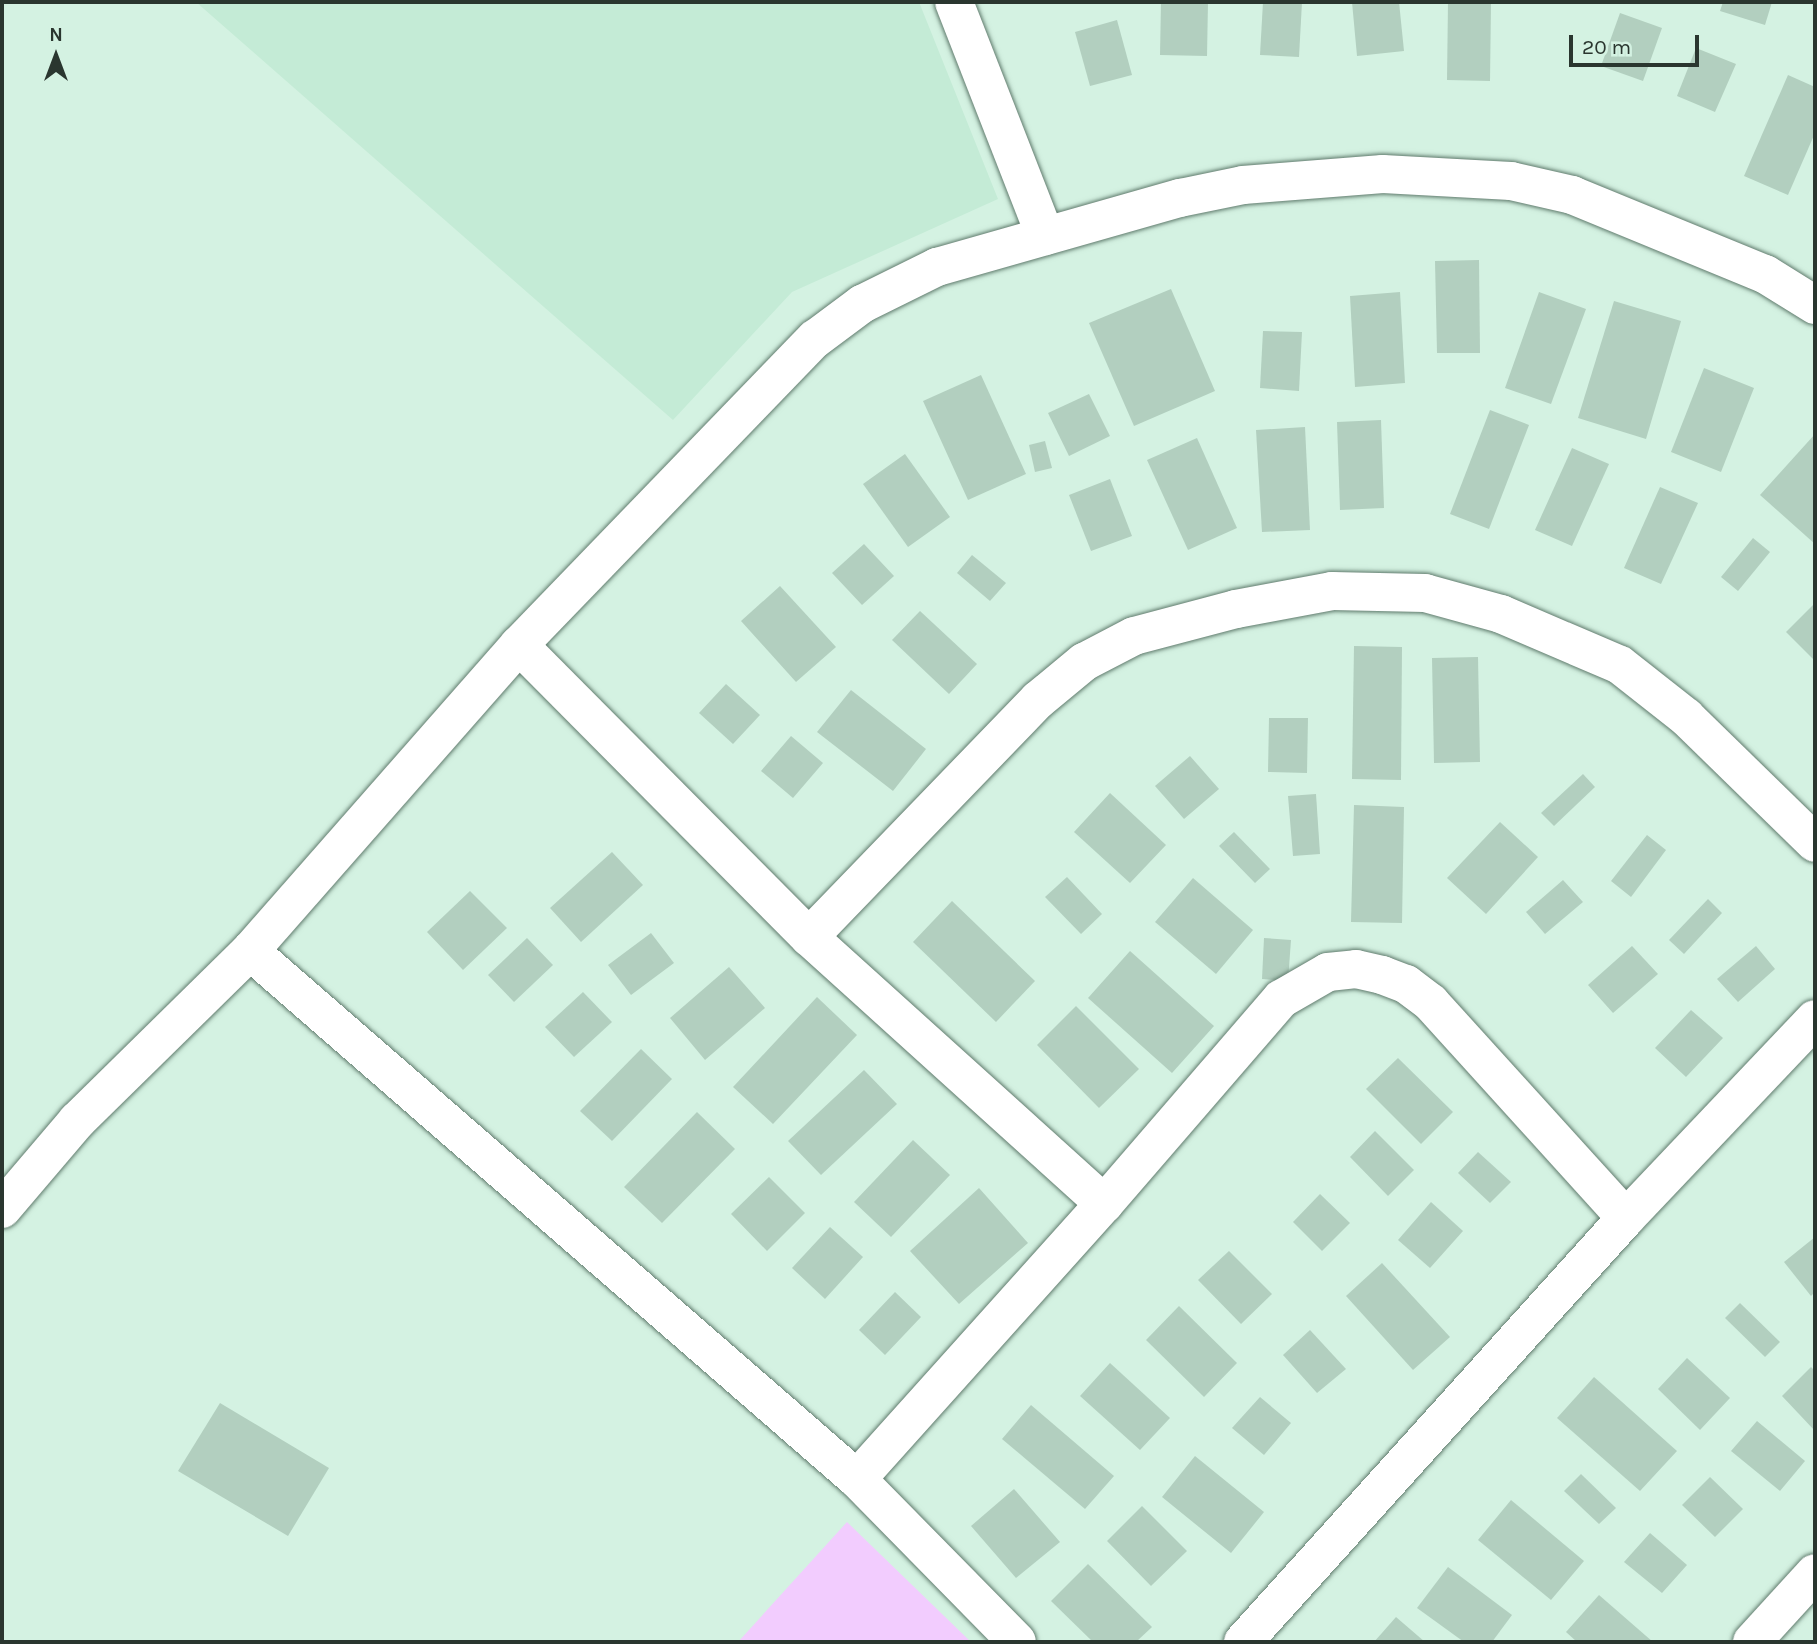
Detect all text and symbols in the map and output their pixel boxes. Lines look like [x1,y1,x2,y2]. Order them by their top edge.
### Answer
north arrow [21,21,91,91]
scale bar [1572,21,1702,65]
text: N [49,24,63,46]
text: 20 m [1582,35,1631,59]

